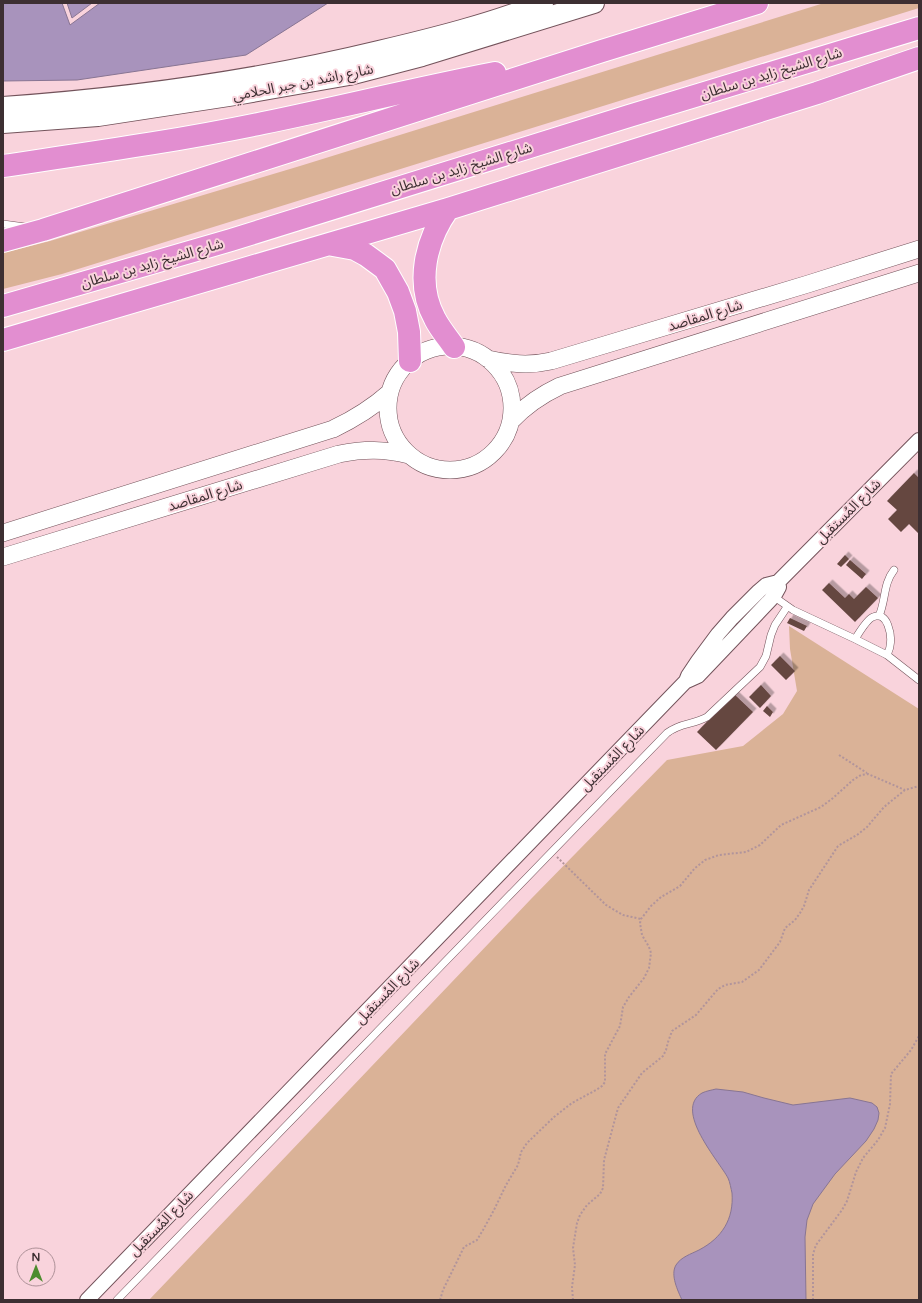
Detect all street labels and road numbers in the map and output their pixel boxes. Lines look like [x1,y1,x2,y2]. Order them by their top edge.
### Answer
street label: شارع الشيخ زايد بن سلطان [698,44,845,105]
street label: شارع راشد بن جبر الحلامي [231,61,375,107]
street label: شارع الشيخ زايد بن سلطان [388,139,535,200]
street label: شارع الشيخ زايد بن سلطان [79,235,226,294]
street label: شارع المقاصد [666,296,745,337]
street label: شارع المُستقبل [812,475,886,549]
street label: شارع المقاصد [166,476,245,517]
street label: شارع المُستقبل [577,722,649,796]
street label: شارع المُستقبل [352,955,424,1029]
street label: شارع المُستقبل [126,1187,198,1261]

